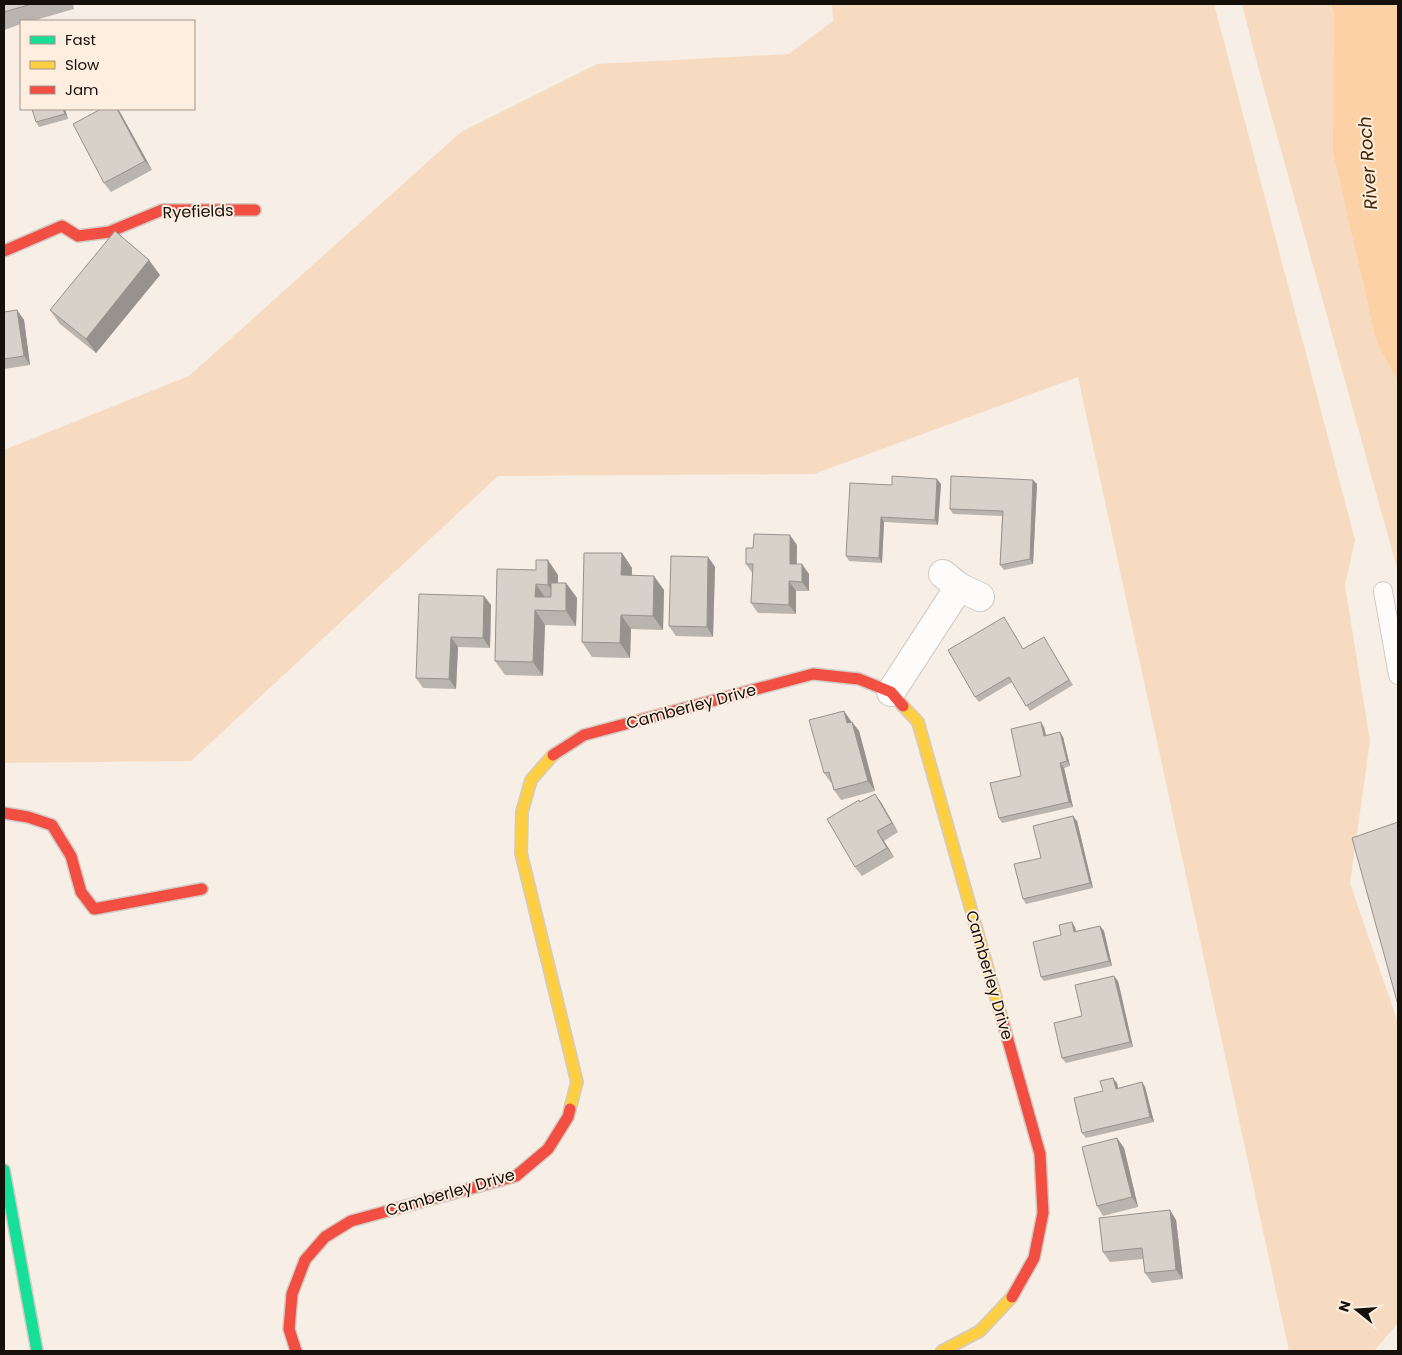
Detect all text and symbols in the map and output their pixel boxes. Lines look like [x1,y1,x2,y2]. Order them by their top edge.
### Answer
legend [20,20,195,110]
text: Fast [65,29,96,50]
text: Slow [65,54,100,75]
text: Jam [65,79,99,100]
water label: River Roch [1352,115,1383,211]
street label: Ryefields [162,199,234,224]
street label: Camberley Drive [624,678,759,735]
street label: Camberley Drive [960,908,1019,1043]
street label: Camberley Drive [383,1163,518,1222]
north arrow [1332,1285,1382,1335]
text: N [1333,1298,1356,1314]

